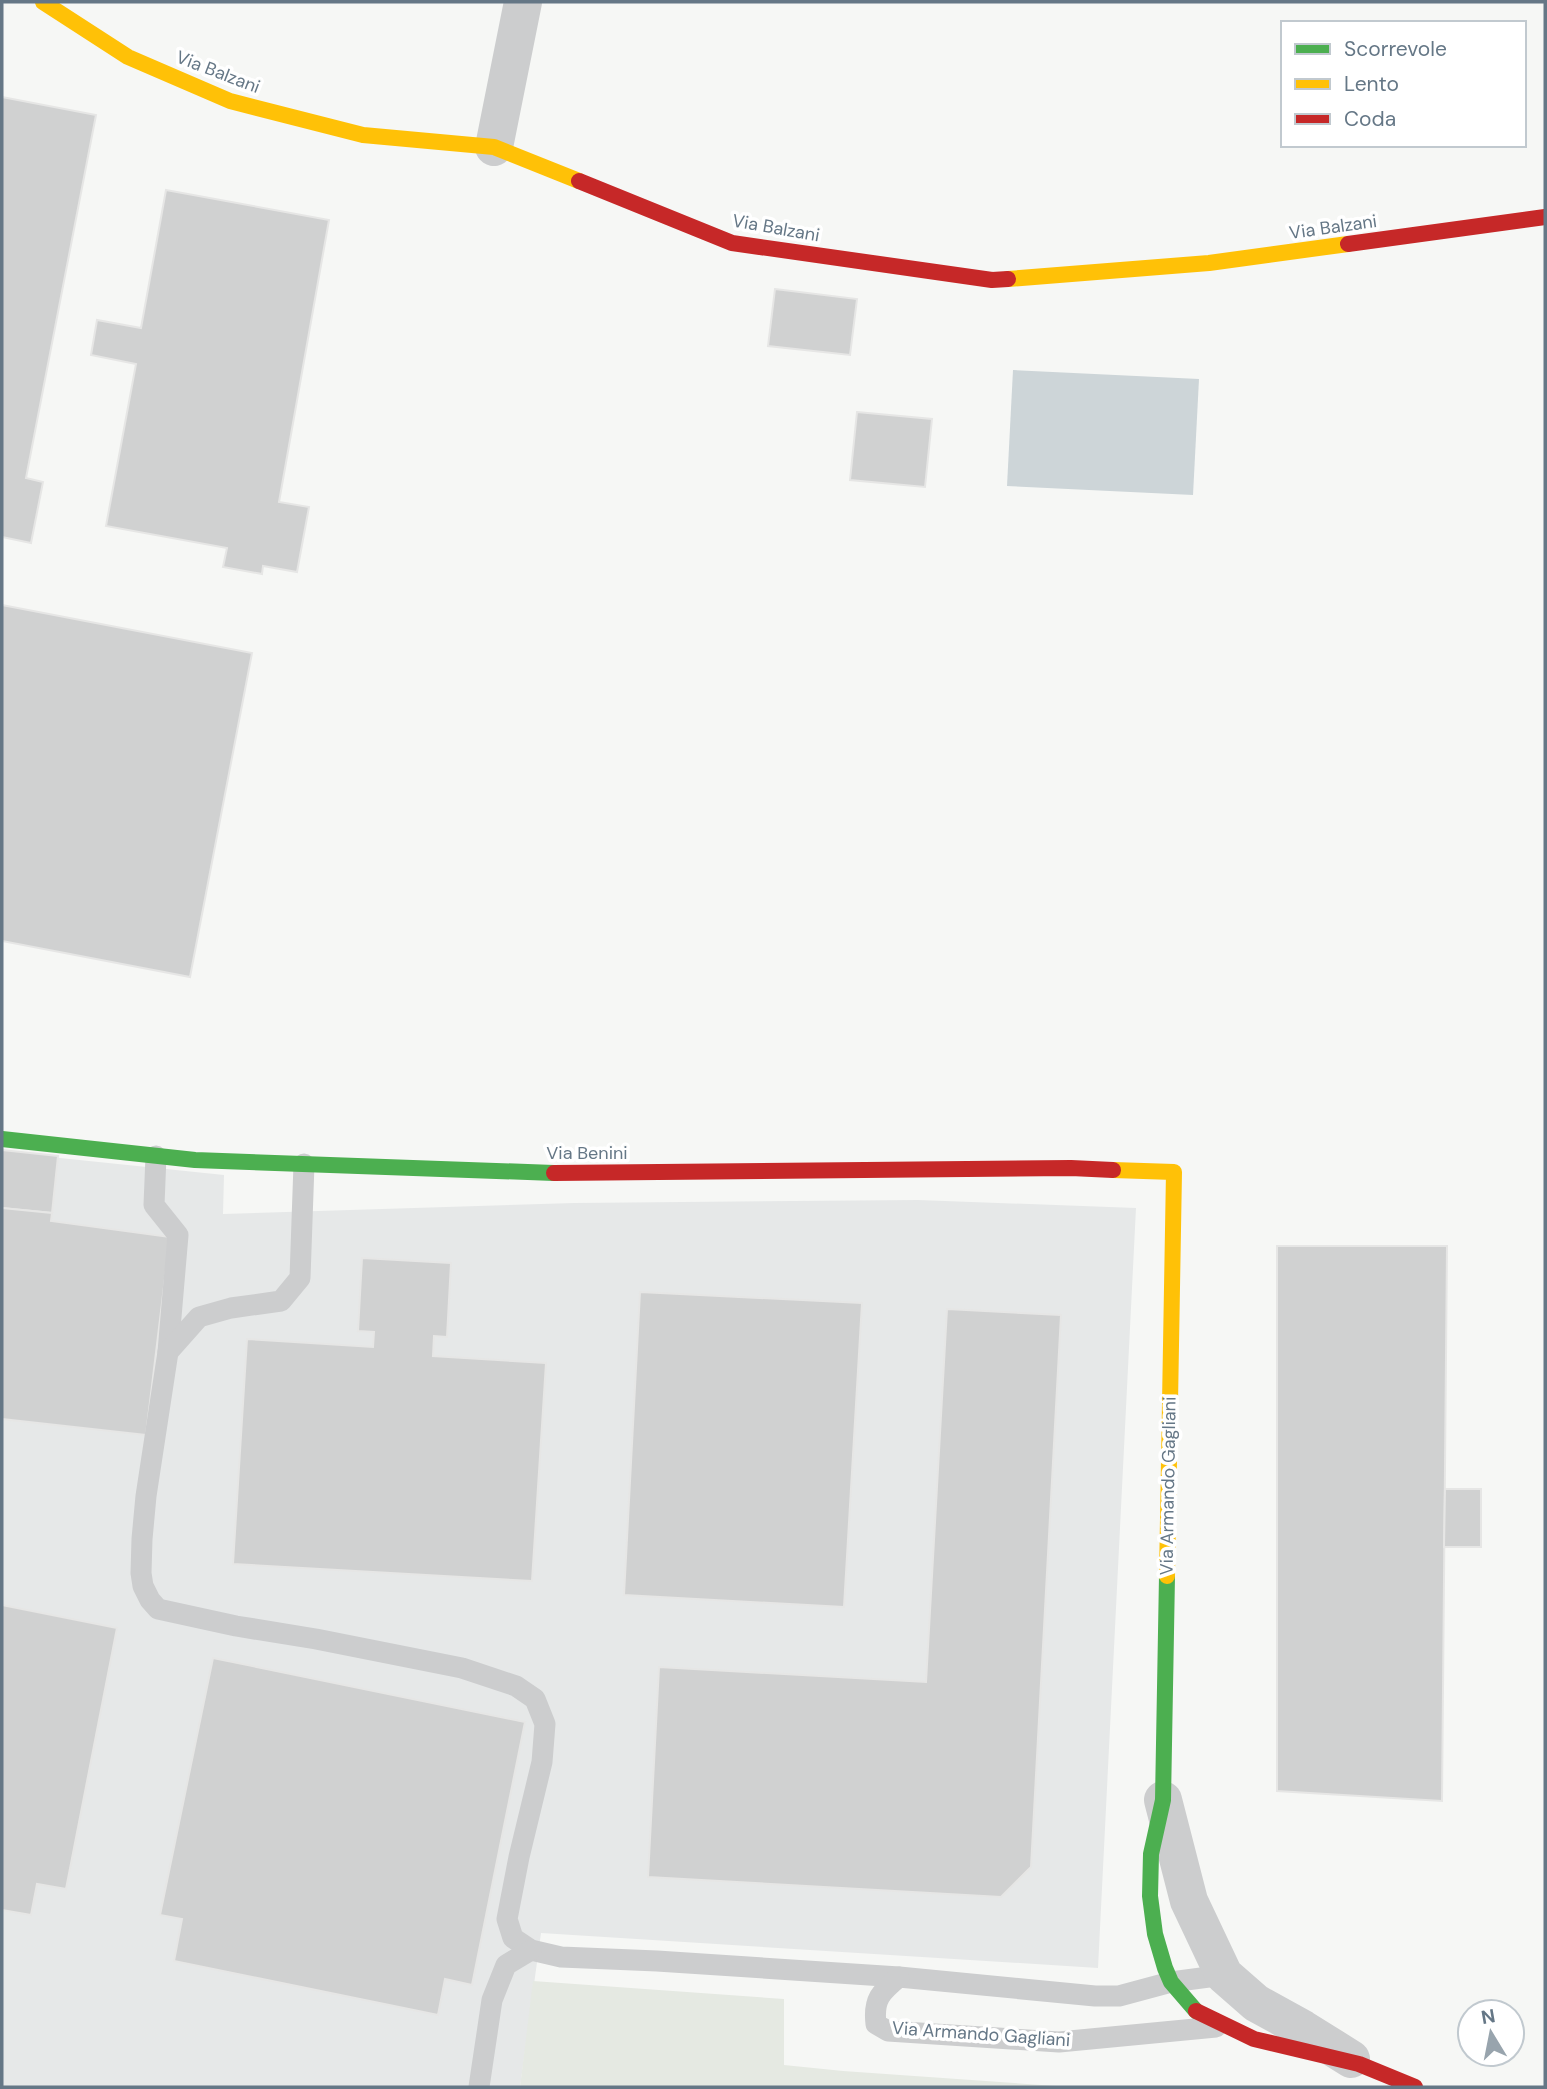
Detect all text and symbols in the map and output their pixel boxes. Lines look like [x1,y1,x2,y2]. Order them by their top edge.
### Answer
legend [1281,21,1526,147]
text: Scorrevole [1344,35,1447,63]
street label: Via Balzani [172,45,264,99]
text: Lento [1344,70,1399,98]
text: Coda [1344,105,1396,133]
street label: Via Balzani [730,209,822,247]
street label: Via Balzani [1288,209,1378,245]
street label: Via Benini [546,1141,628,1165]
street label: Via Armando Gagliani [1154,1396,1182,1576]
north arrow [1456,1998,1526,2068]
text: N [1479,2003,1497,2030]
street label: Via Armando Gagliani [891,2016,1071,2052]

